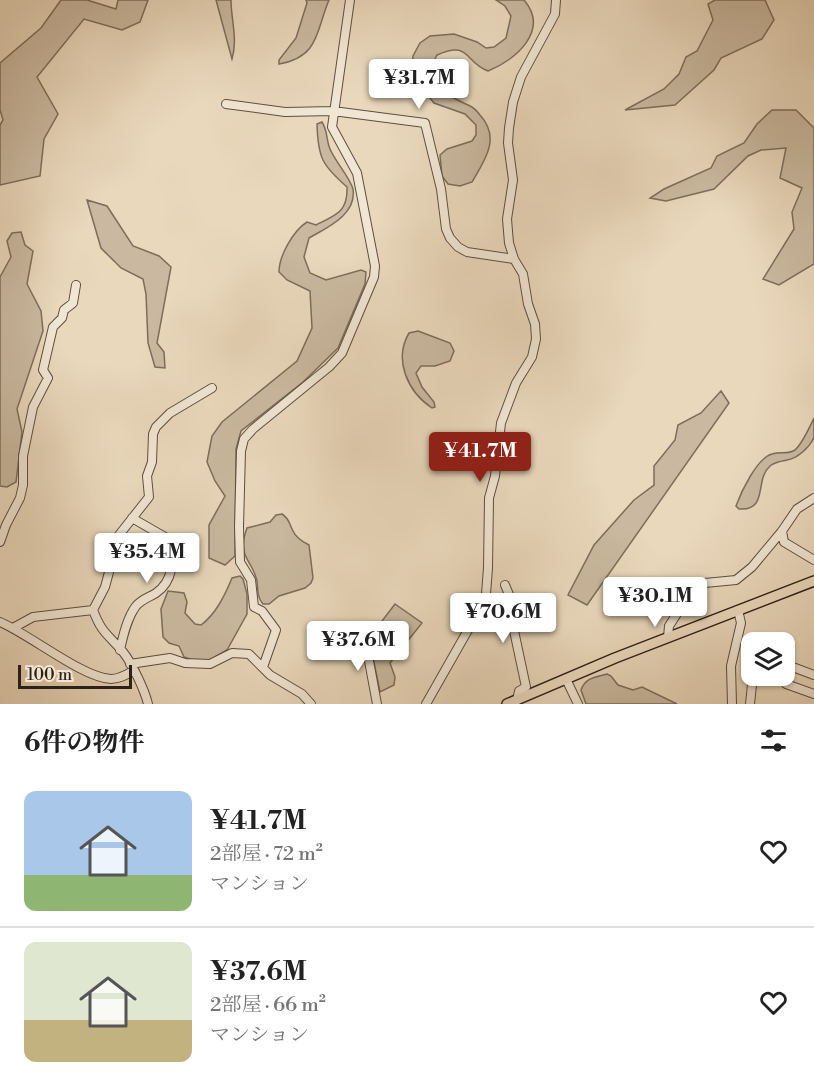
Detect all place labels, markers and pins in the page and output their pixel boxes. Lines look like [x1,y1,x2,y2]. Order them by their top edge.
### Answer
pin: ¥31.7M [370,59,468,110]
pin: ¥41.7M [431,432,529,483]
pin: ¥35.4M [98,533,196,584]
pin: ¥30.1M [606,577,704,628]
pin: ¥70.6M [454,593,552,644]
pin: ¥37.6M [309,621,407,672]

